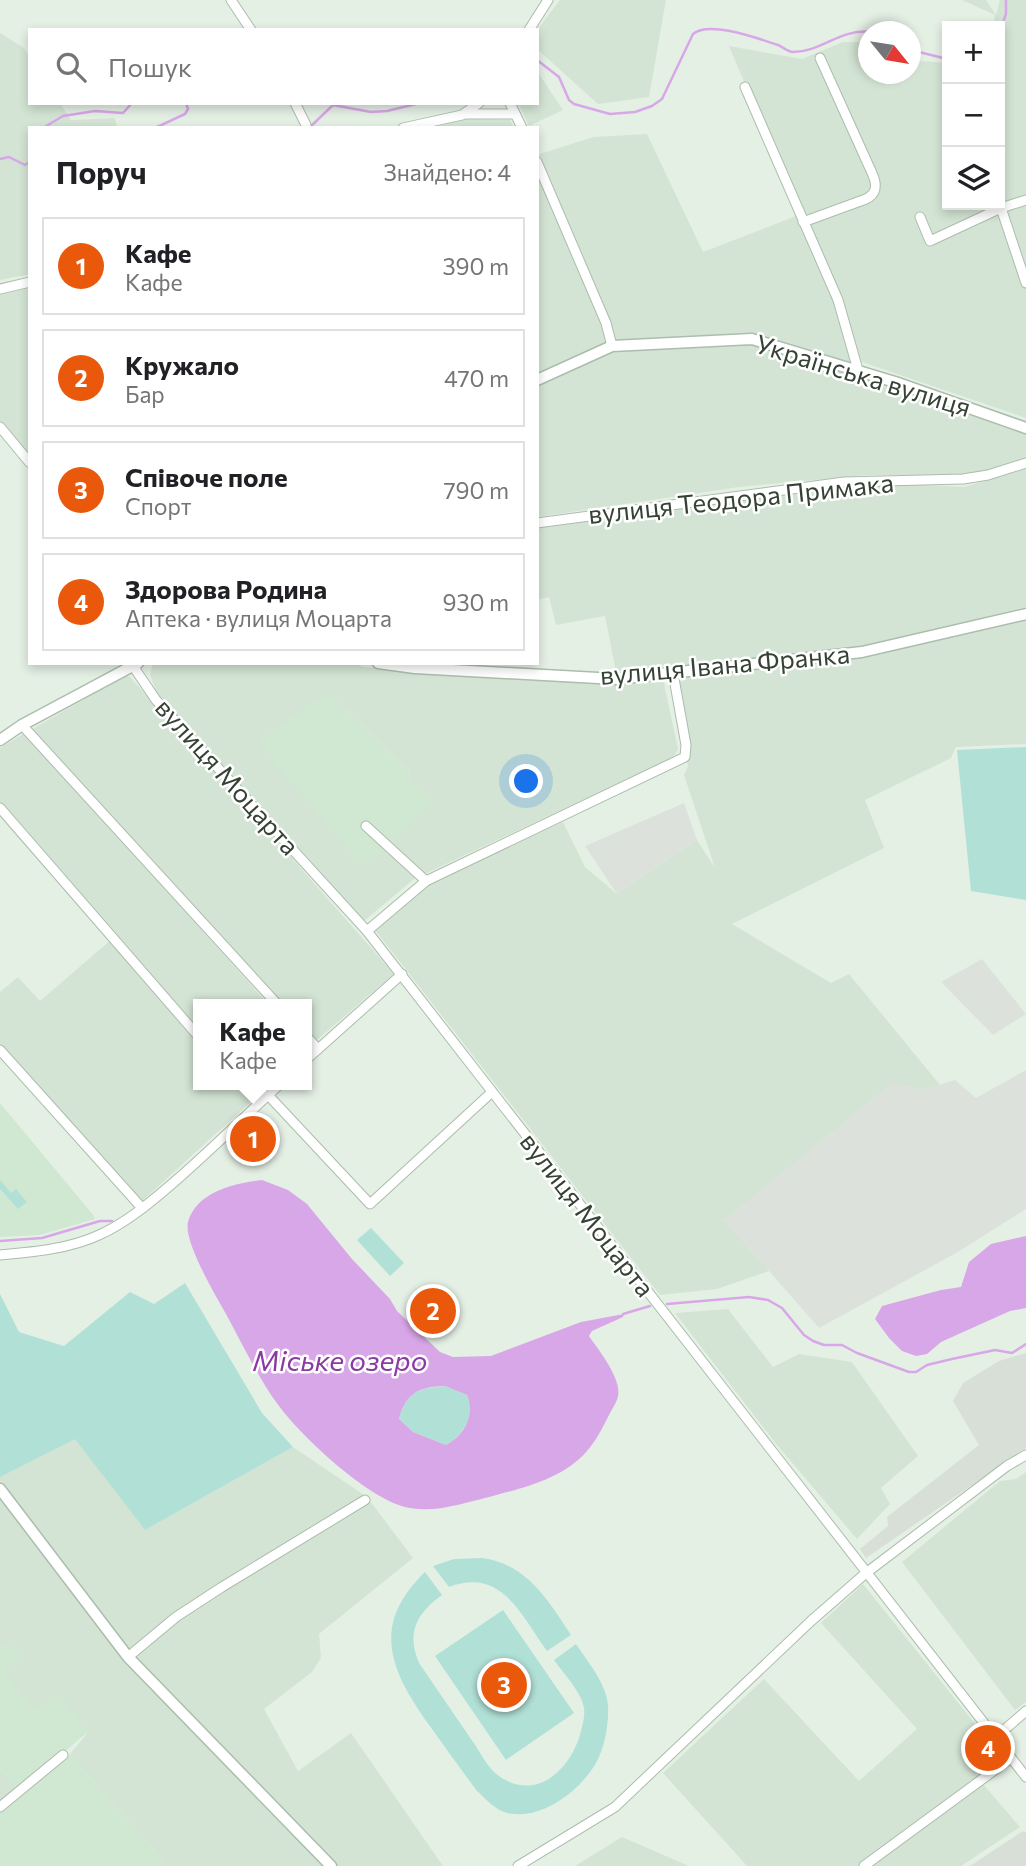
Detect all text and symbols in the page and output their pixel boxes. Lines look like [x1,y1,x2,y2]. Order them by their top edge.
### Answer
north arrow [858,21,921,84]
map controls [942,21,1005,210]
button: + [942,21,1005,84]
search box [28,28,539,105]
icon: search [52,48,90,86]
text: Пошук [108,51,192,82]
button: − [942,84,1005,147]
button: layers [942,147,1005,210]
text: Поруч [56,153,147,190]
text: Знайдено: 4 [384,158,511,186]
text: Кафе [125,237,192,268]
text: 1 [76,252,86,280]
text: 390 m [442,252,509,280]
text: Кафе [125,268,183,296]
street label: Українська вулиця [752,327,975,422]
text: Кружало [125,349,239,380]
text: 2 [74,364,88,392]
text: 470 m [444,364,509,392]
text: Бар [125,380,165,408]
text: Співоче поле [125,461,288,492]
street label: вулиця Теодора Примака [587,466,895,529]
text: 3 [74,476,88,504]
text: 790 m [443,476,509,504]
text: Спорт [125,492,192,520]
text: Здорова Родина [125,573,327,604]
text: 4 [74,588,88,616]
text: 930 m [443,588,509,616]
text: Аптека · вулиця Моцарта [125,604,392,632]
street label: вулиця Івана Франка [599,637,851,690]
street label: вулиця Моцарта [150,691,306,861]
your location [509,764,543,798]
popup [193,999,312,1090]
text: Кафе [219,1015,286,1046]
text: Кафе [219,1046,277,1074]
pin: 1 [230,1113,276,1165]
street label: вулиця Моцарта [514,1126,662,1302]
pin: 2 [410,1285,456,1337]
water label: Міське озеро [253,1343,427,1377]
pin: 3 [481,1659,527,1711]
pin: 4 [965,1722,1011,1774]

